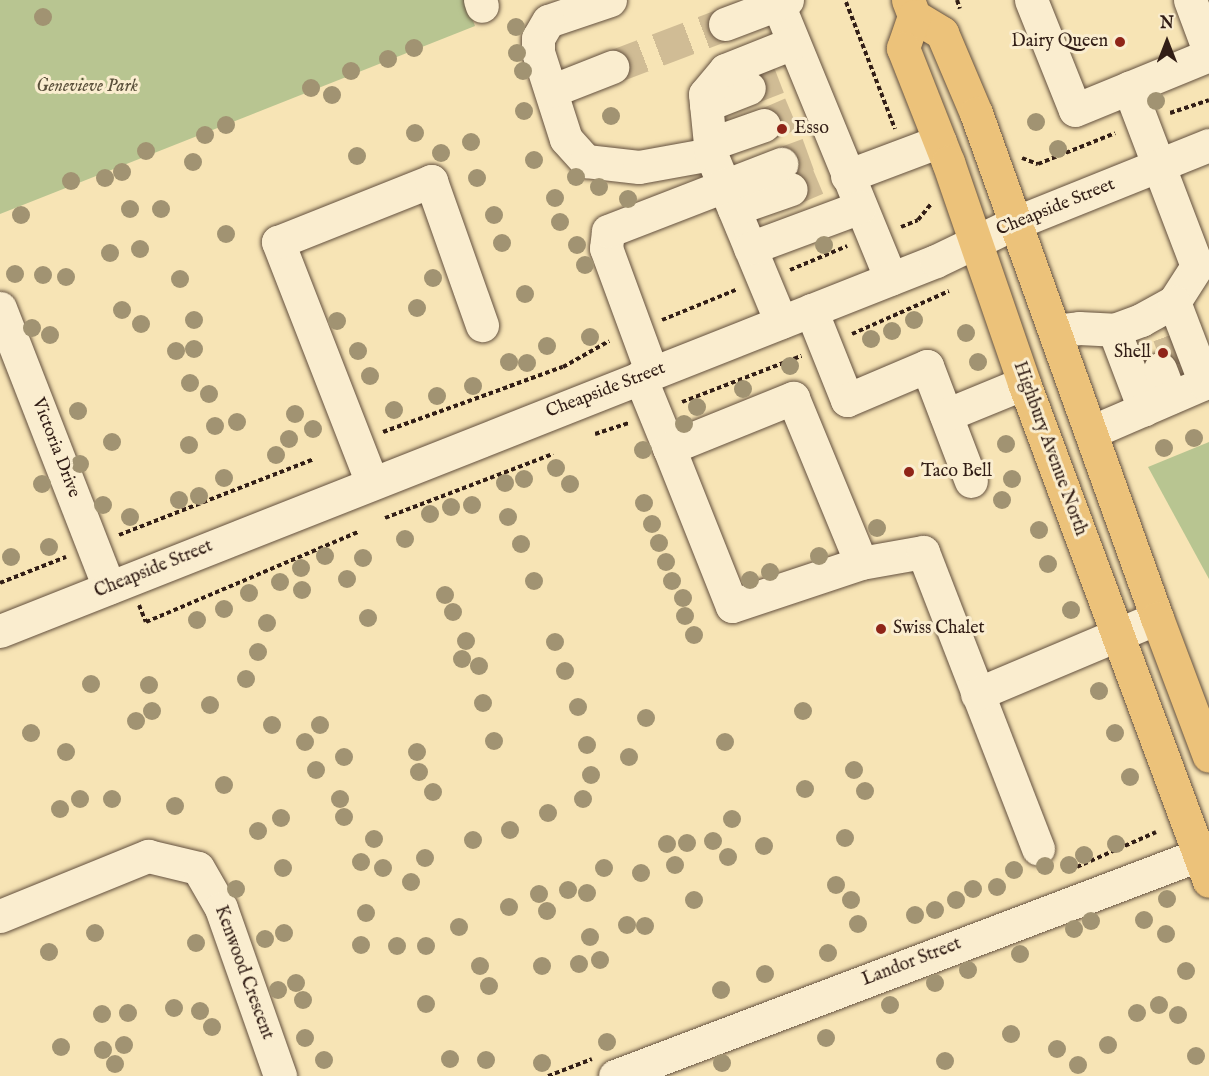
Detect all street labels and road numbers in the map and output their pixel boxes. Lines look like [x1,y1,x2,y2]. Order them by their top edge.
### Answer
street label: Cheapside Street [994,174,1118,242]
street label: Cheapside Street [543,358,669,424]
street label: Highbury Avenue North [1007,359,1091,539]
street label: Victoria Drive [26,395,84,501]
street label: Cheapside Street [92,536,216,604]
street label: Kenwood Crescent [209,903,277,1043]
street label: Landor Street [859,934,965,992]

